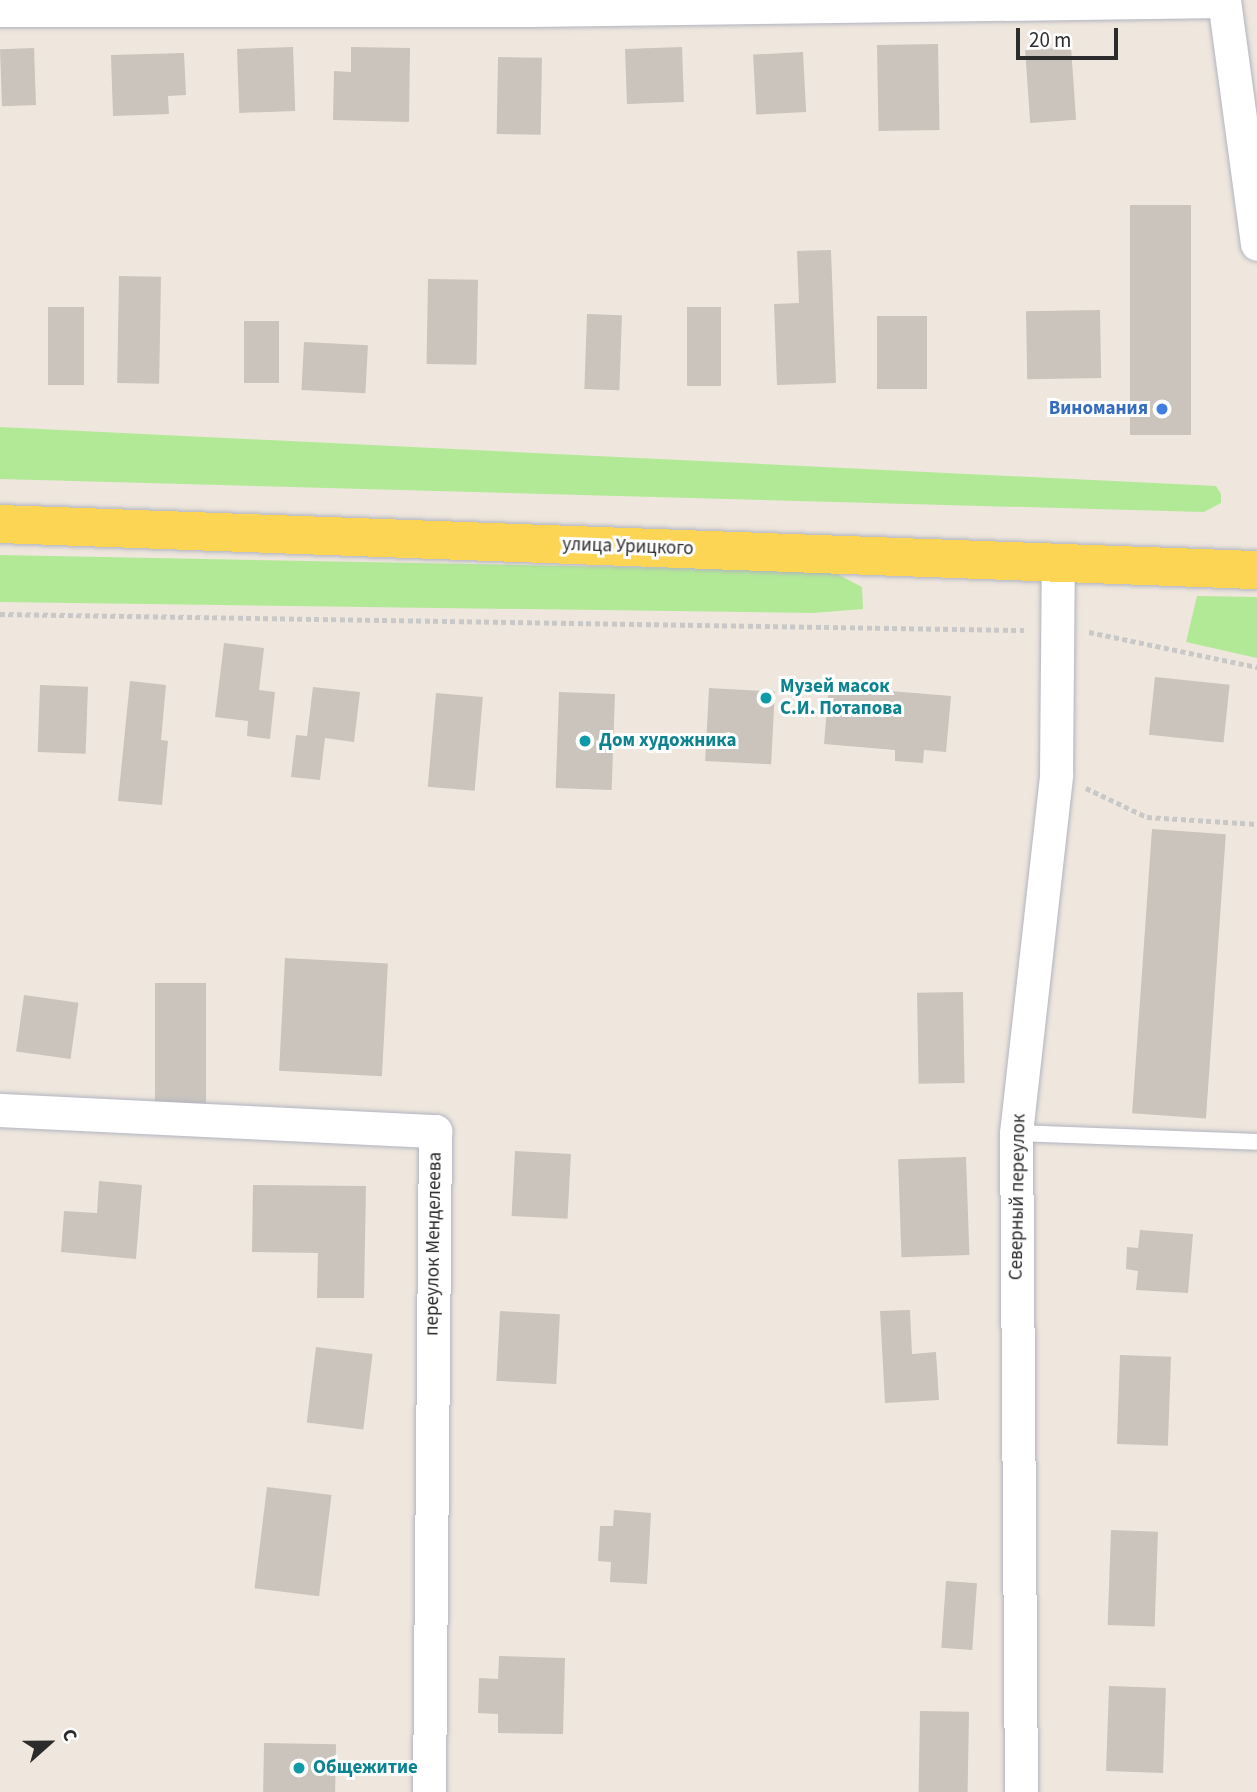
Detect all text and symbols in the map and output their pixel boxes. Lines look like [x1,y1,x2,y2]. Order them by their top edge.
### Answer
scale bar [1019,14,1120,58]
text: 20 m [1029,25,1071,55]
place label: Виномания [1049,398,1148,420]
marker: Виномания [1154,401,1170,417]
street label: улица Урицкого [562,533,694,561]
place label: Музей масок С.И. Потапова [780,676,902,720]
marker: Музей масок С.И. Потапова [758,690,774,706]
place label: Дом художника [599,730,737,752]
marker: Дом художника [577,733,593,749]
street label: Северный переулок [1005,1114,1031,1280]
street label: переулок Менделеева [421,1152,447,1336]
north arrow [14,1708,84,1778]
text: С [54,1725,84,1745]
place label: Общежитие [313,1757,418,1779]
marker: Общежитие [291,1760,307,1776]

